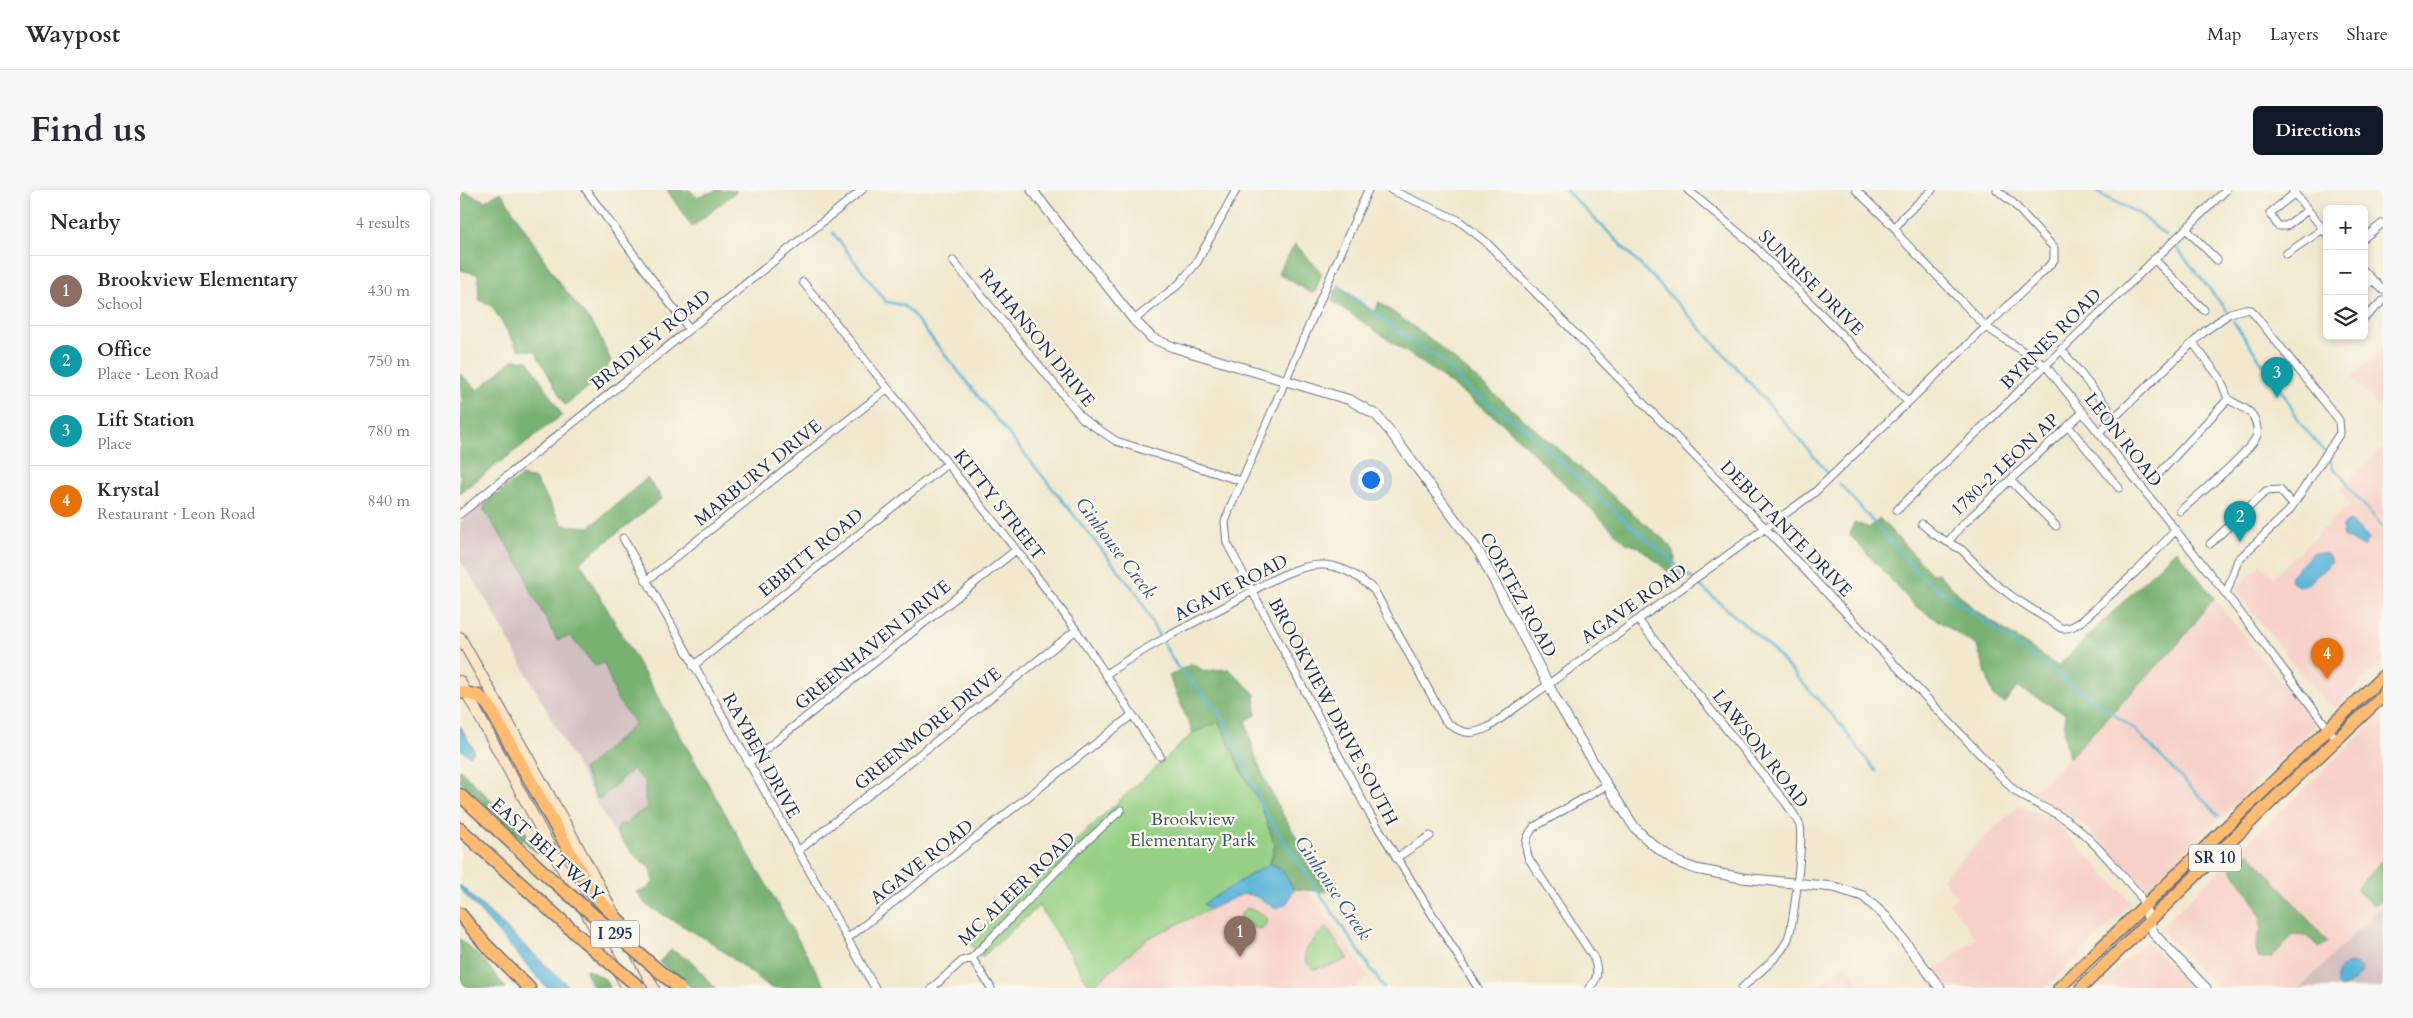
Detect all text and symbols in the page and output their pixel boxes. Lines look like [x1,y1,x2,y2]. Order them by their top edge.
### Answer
text: Waypost [25,18,120,51]
text: Map [2207,22,2242,47]
text: Layers [2270,22,2319,47]
text: Share [2347,22,2388,47]
text: Find us [30,106,146,154]
button: Directions [2253,106,2383,155]
map controls [2323,205,2368,340]
button: + [2323,205,2368,250]
text: Nearby [50,208,121,237]
text: 4 results [356,212,410,234]
street label: SUNRISE DRIVE [1753,225,1869,341]
button: − [2323,250,2368,295]
street label: RAHANSON DRIVE [974,264,1100,412]
text: Brookview Elementary [97,267,298,293]
text: 1 [62,280,70,302]
text: 430 m [368,280,410,302]
street label: BYRNES ROAD [1995,283,2107,395]
street label: BRADLEY ROAD [586,284,716,396]
text: School [97,293,142,315]
button: layers [2323,295,2368,340]
text: Office [97,337,152,363]
text: 2 [62,350,70,372]
text: 750 m [368,350,410,372]
pin: 3 [2261,357,2293,398]
text: Place · Leon Road [97,363,219,385]
street label: LEON ROAD [2078,388,2168,492]
text: Lift Station [97,407,195,433]
street label: 1780-2 LEON AP [1945,408,2065,522]
street label: MARBURY DRIVE [689,414,827,532]
text: 3 [62,420,70,442]
text: 780 m [368,420,410,442]
text: Place [97,433,132,455]
street label: KITTY STREET [948,444,1050,566]
street label: DEBUTANTE DRIVE [1714,455,1858,603]
your location [1358,467,1384,493]
text: Krystal [97,477,160,503]
text: 4 [62,490,70,512]
text: 840 m [368,490,410,512]
water label: Ginhouse Creek [1069,492,1163,604]
pin: 2 [2224,501,2256,542]
text: Restaurant · Leon Road [97,503,255,525]
street label: EBBITT ROAD [753,503,869,603]
street label: CORTEZ ROAD [1473,528,1563,662]
street label: AGAVE ROAD [1170,549,1292,627]
street label: AGAVE ROAD [1576,558,1692,650]
street label: GREENHAVEN DRIVE [790,574,956,716]
street label: BROOKVIEW DRIVE SOUTH [1262,594,1404,830]
pin: 4 [2311,638,2343,679]
street label: GREENMORE DRIVE [849,662,1007,796]
street label: LAWSON ROAD [1706,685,1814,813]
street label: RAYBEN DRIVE [716,689,806,823]
street label: EAST BELTWAY [485,792,609,908]
park label: Brookview Elementary Park [1130,807,1257,853]
street label: AGAVE ROAD [865,814,979,910]
street label: MC ALEER ROAD [953,826,1081,952]
water label: Ginhouse Creek [1289,831,1378,946]
road number: SR 10 [2189,844,2241,871]
pin: 1 [1224,916,1256,957]
road number: I 295 [591,921,639,948]

